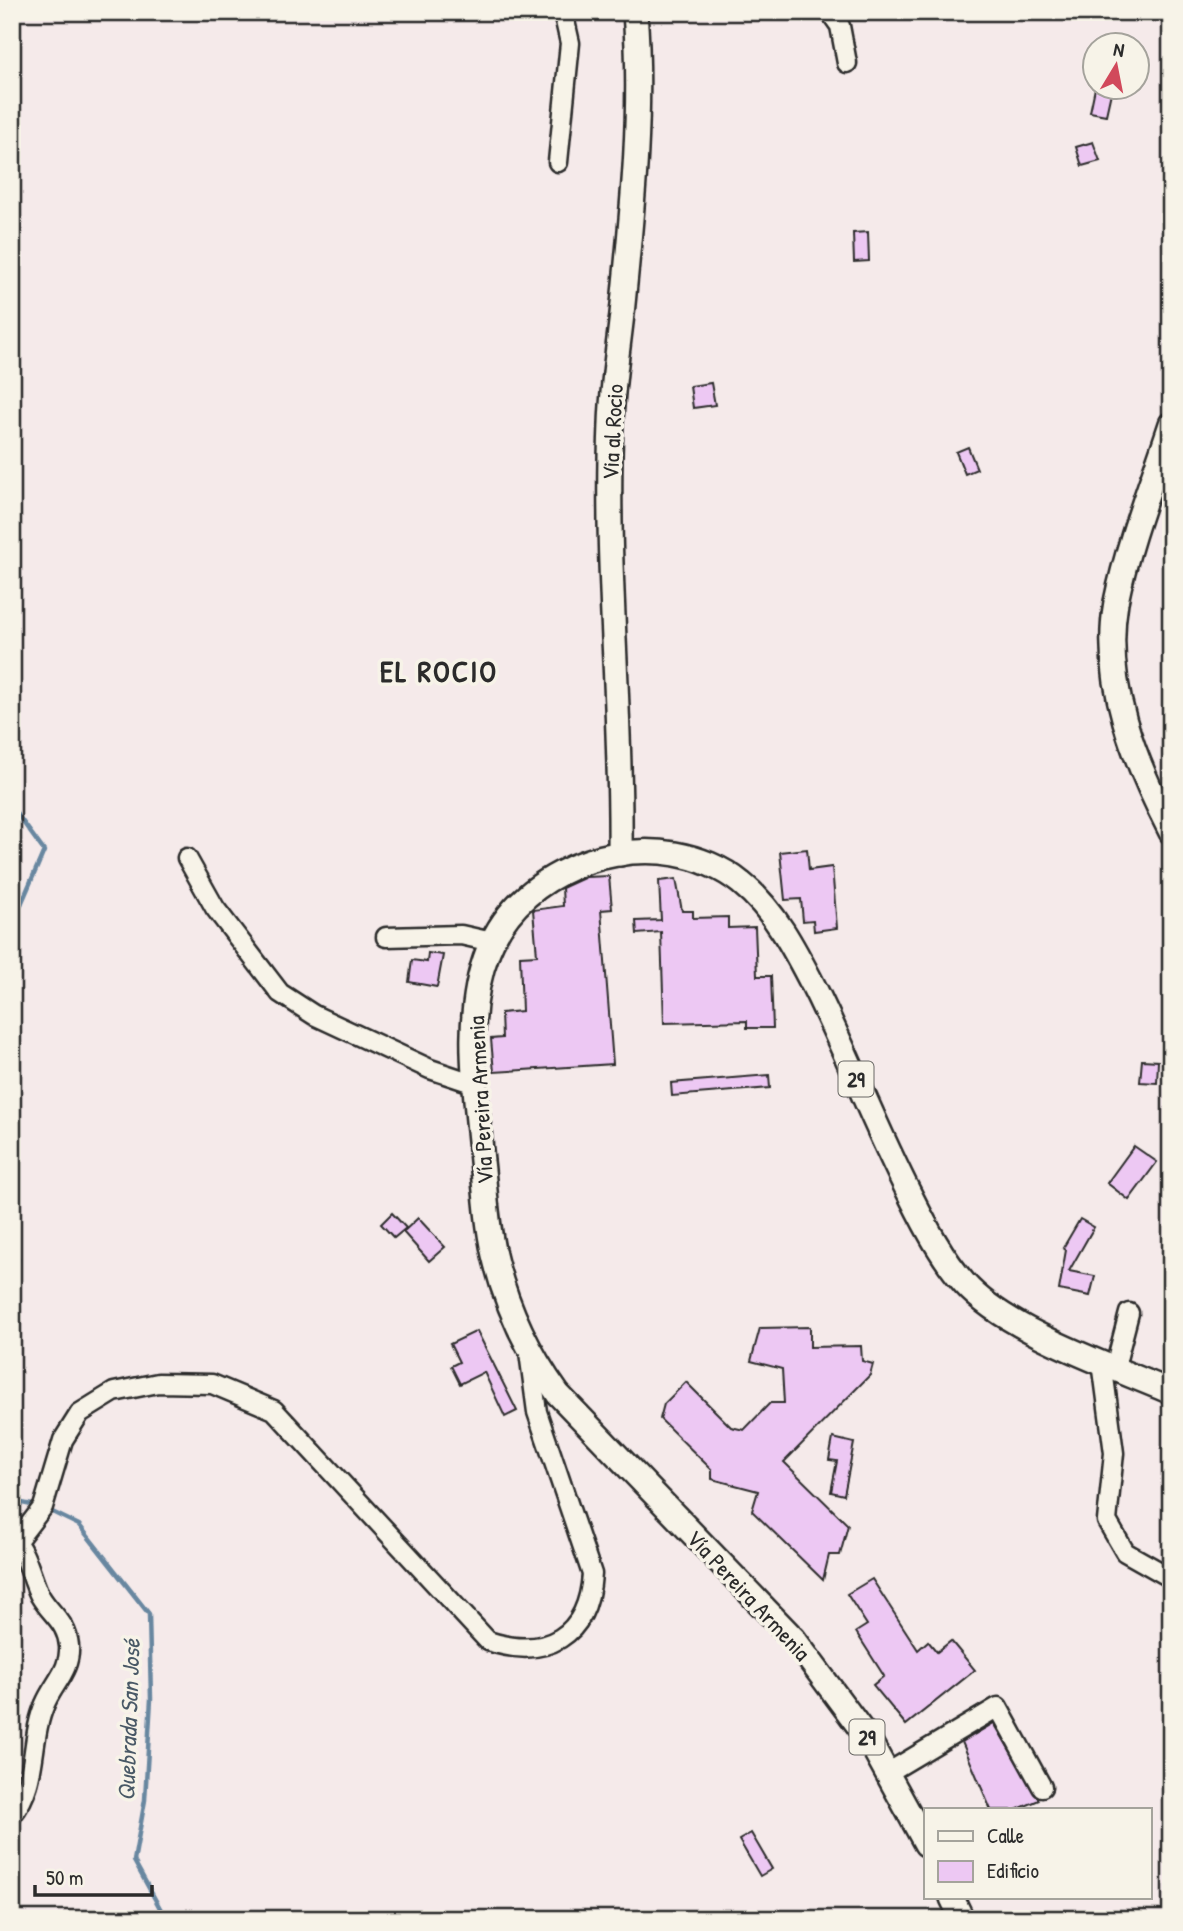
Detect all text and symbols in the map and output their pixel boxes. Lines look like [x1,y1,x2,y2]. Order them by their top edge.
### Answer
north arrow [1082,32,1152,102]
text: N [1112,36,1126,63]
street label: Via al Rocio [594,383,630,481]
district label: EL ROCIO [380,651,498,691]
street label: Vía Pereira Armenia [460,1015,500,1185]
road number: 29 [838,1062,874,1096]
street label: Vía Pereira Armenia [680,1523,818,1667]
water label: Quebrada San José [109,1637,147,1801]
road number: 29 [850,1720,884,1754]
legend [924,1808,1152,1899]
text: Calle [987,1821,1024,1850]
scale bar [35,1854,152,1898]
text: Edificio [987,1856,1039,1885]
text: 50 m [46,1863,83,1892]

